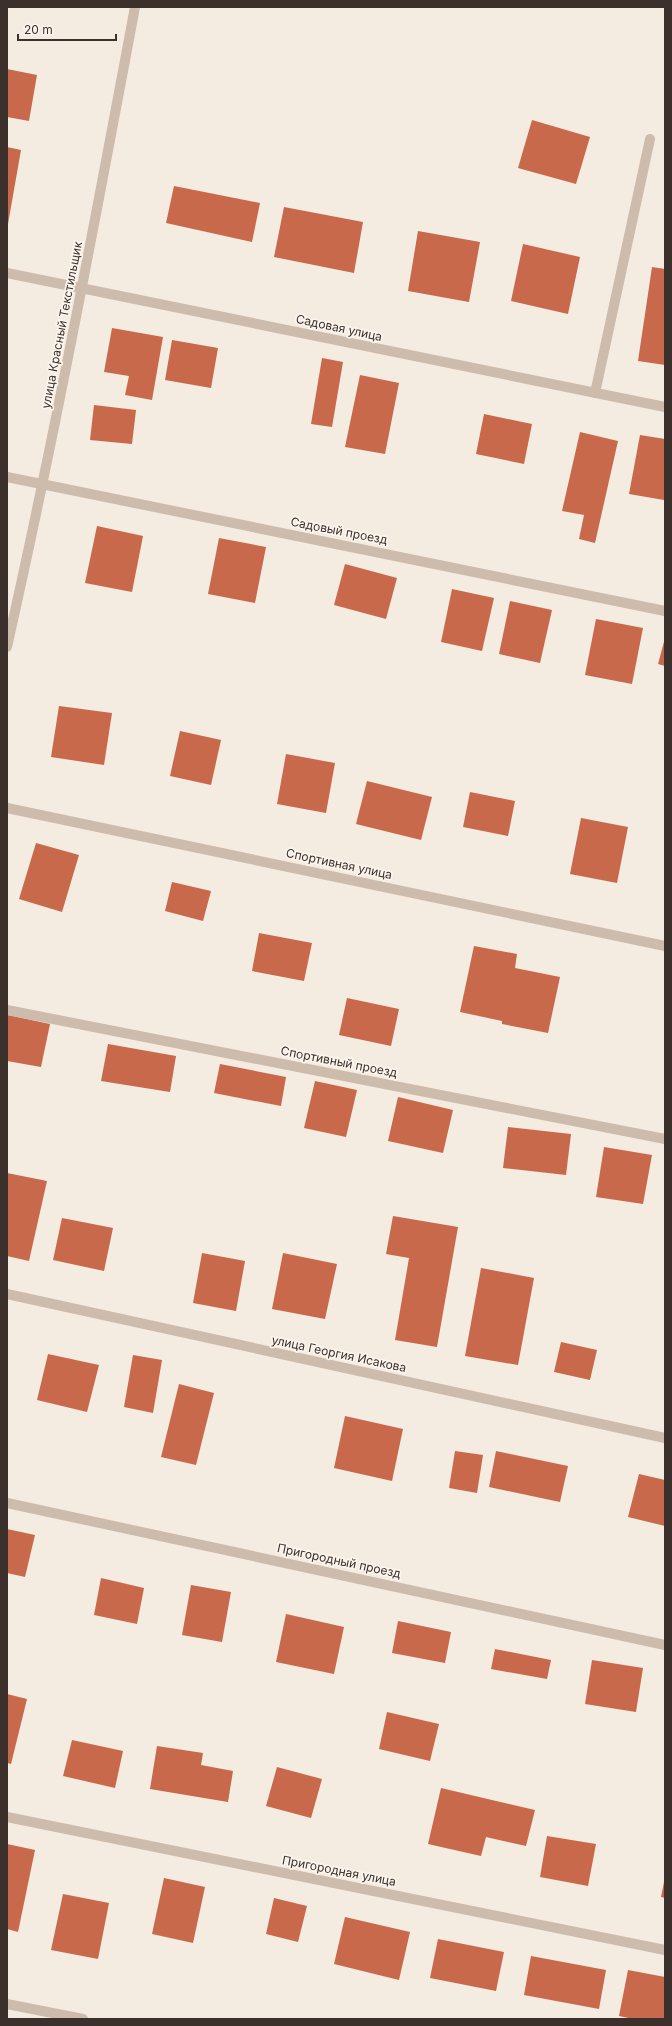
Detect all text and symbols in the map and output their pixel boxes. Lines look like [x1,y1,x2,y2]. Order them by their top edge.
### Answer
scale bar [18,16,116,42]
text: 20 m [24,22,53,37]
street label: улица Красный Текстильщик [38,240,85,410]
street label: Садовая улица [295,311,384,344]
street label: Садовый проезд [289,514,389,547]
street label: Спортивная улица [285,845,393,882]
street label: Спортивный проезд [280,1043,399,1080]
street label: улица Георгия Исакова [270,1332,408,1375]
street label: Пригородный проезд [276,1540,403,1581]
street label: Пригородная улица [281,1852,397,1889]

